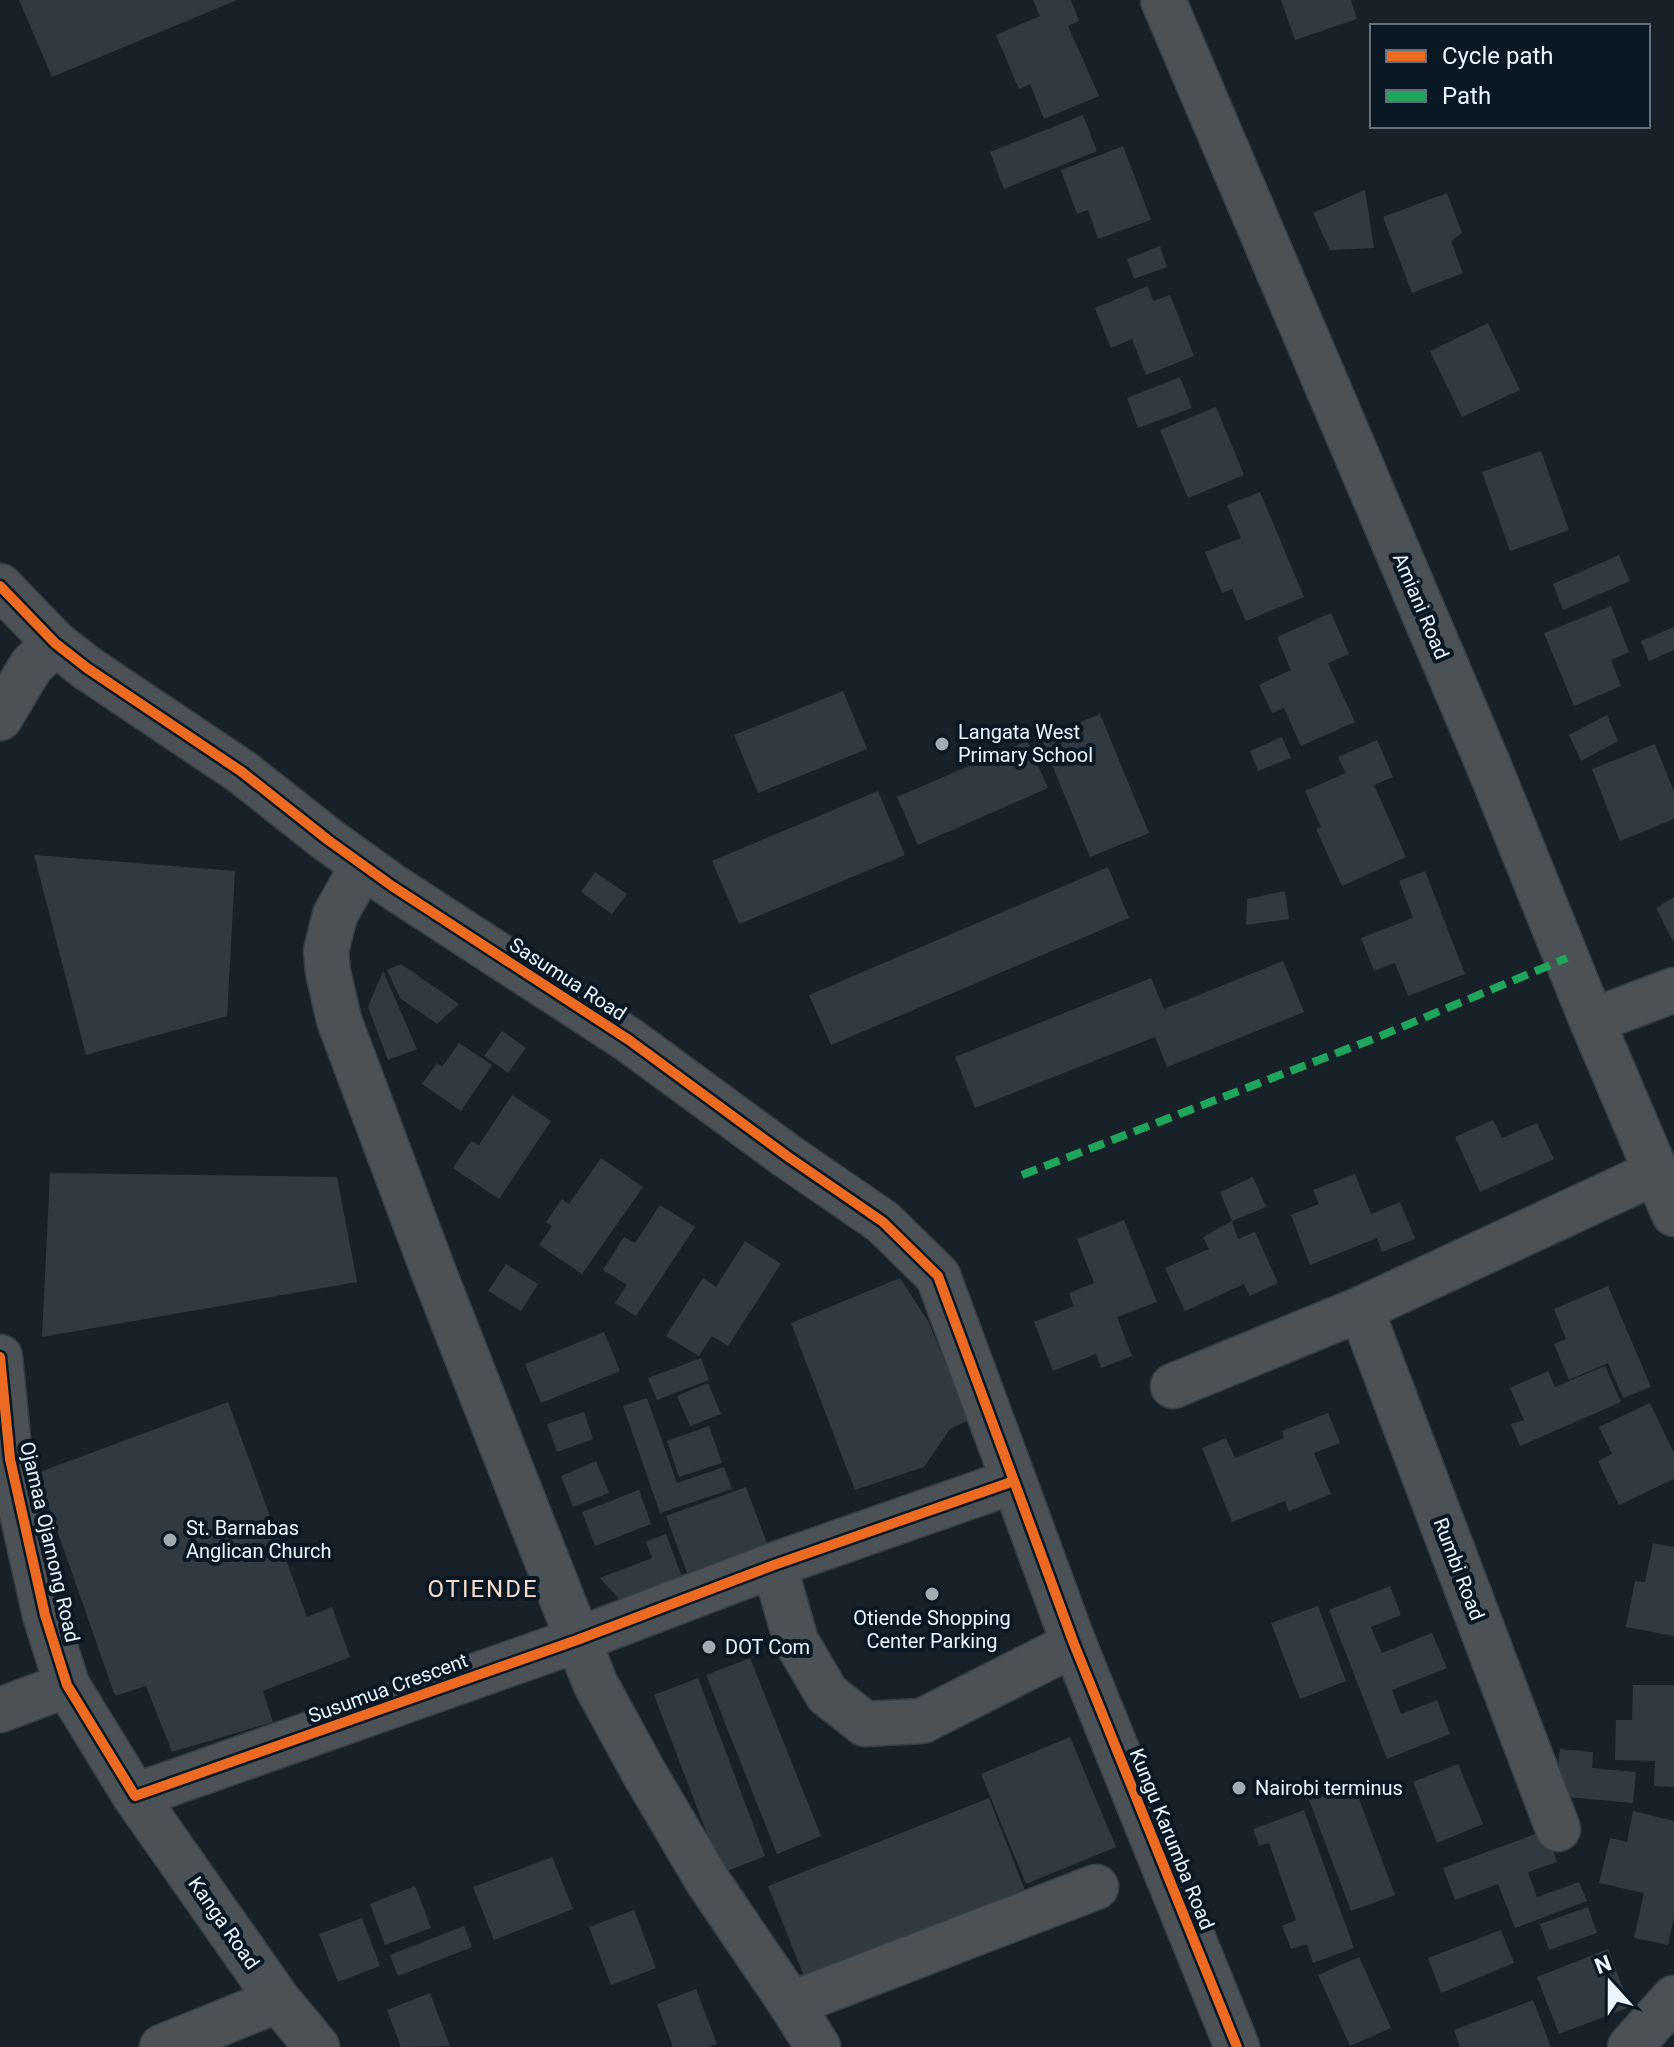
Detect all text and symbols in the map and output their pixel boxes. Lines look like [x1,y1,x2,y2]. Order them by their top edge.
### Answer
legend [1370,24,1650,128]
text: Cycle path [1442,42,1554,70]
text: Path [1442,82,1491,110]
street label: Amiani Road [1388,549,1454,663]
place label: Langata West Primary School [958,720,1093,767]
marker: Langata West Primary School [933,735,951,753]
street label: Sasumua Road [505,932,631,1026]
street label: Ojamaa Ojamong Road [15,1439,85,1645]
street label: Rumbi Road [1428,1514,1490,1624]
place label: St. Barnabas Anglican Church [186,1516,332,1563]
marker: St. Barnabas Anglican Church [161,1531,179,1549]
district label: OTIENDE [427,1575,539,1603]
marker: Otiende Shopping Center Parking [923,1585,941,1603]
place label: Otiende Shopping Center Parking [853,1606,1011,1653]
place label: DOT Com [725,1635,810,1659]
marker: DOT Com [700,1638,718,1656]
street label: Susumua Crescent [305,1648,471,1728]
street label: Kungu Karumba Road [1125,1745,1219,1933]
place label: Nairobi terminus [1255,1776,1403,1800]
marker: Nairobi terminus [1230,1779,1248,1797]
street label: Kanga Road [183,1872,265,1974]
north arrow [1570,1943,1650,2023]
text: N [1591,1950,1615,1979]

